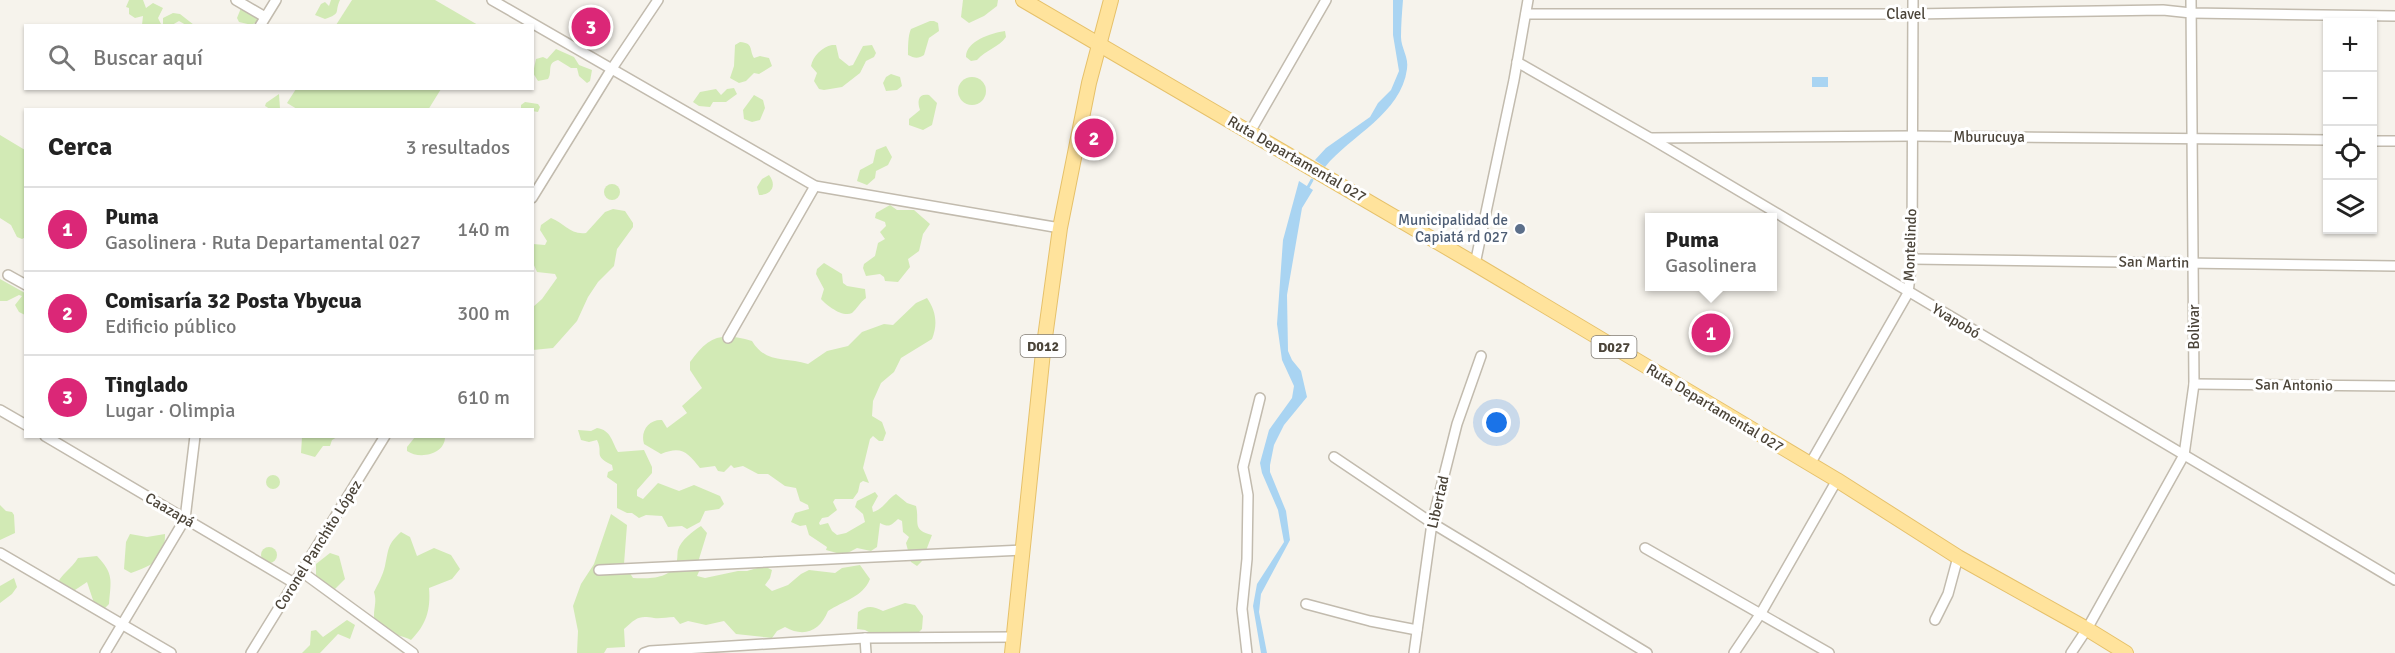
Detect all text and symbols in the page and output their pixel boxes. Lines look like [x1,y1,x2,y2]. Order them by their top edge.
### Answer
pin: 3 [572,4,610,50]
street label: Clavel [1886,5,1926,23]
map controls [2323,18,2377,234]
button: + [2323,18,2377,72]
search box [24,24,534,90]
icon: search [45,41,78,74]
text: Buscar aquí [93,44,203,71]
button: − [2323,72,2377,126]
street label: Ruta Departamental 027 [1225,112,1369,206]
pin: 2 [1074,116,1114,160]
button: locate [2323,126,2377,180]
street label: Mburucuya [1953,128,2025,146]
text: Cerca [48,131,112,163]
text: 3 resultados [406,135,510,160]
button: layers [2323,180,2377,234]
text: Puma [105,203,159,230]
street label: Montelindo [1900,208,1920,282]
place label: Municipalidad de Capiatá rd 027 [1398,211,1508,246]
popup [1645,213,1777,291]
text: 1 [62,217,73,242]
text: 140 m [457,217,510,242]
marker: Municipalidad de Capiatá rd 027 [1513,222,1527,236]
text: Puma [1665,226,1719,253]
text: Gasolinera · Ruta Departamental 027 [105,230,421,255]
street label: San Martin [2119,252,2189,272]
text: Gasolinera [1665,253,1757,278]
text: Comisaría 32 Posta Ybycua [105,287,362,314]
street label: Yvapobó [1929,300,1984,342]
text: 2 [62,301,73,326]
text: 300 m [457,301,510,326]
street label: Bolivar [2185,304,2203,350]
pin: 1 [1692,310,1730,356]
text: Edificio público [105,314,236,339]
road number: D012 [1020,335,1066,357]
road number: D027 [1592,336,1636,358]
street label: Ruta Departamental 027 [1643,360,1787,456]
text: Tinglado [105,371,188,398]
street label: San Antonio [2255,375,2333,395]
text: 3 [62,385,73,410]
text: 610 m [457,385,510,410]
text: Lugar · Olimpia [105,398,235,423]
your location [1482,408,1511,437]
street label: Libertad [1423,474,1453,530]
street label: Coronel Panchito López [271,476,366,613]
street label: Caazapá [142,489,198,531]

